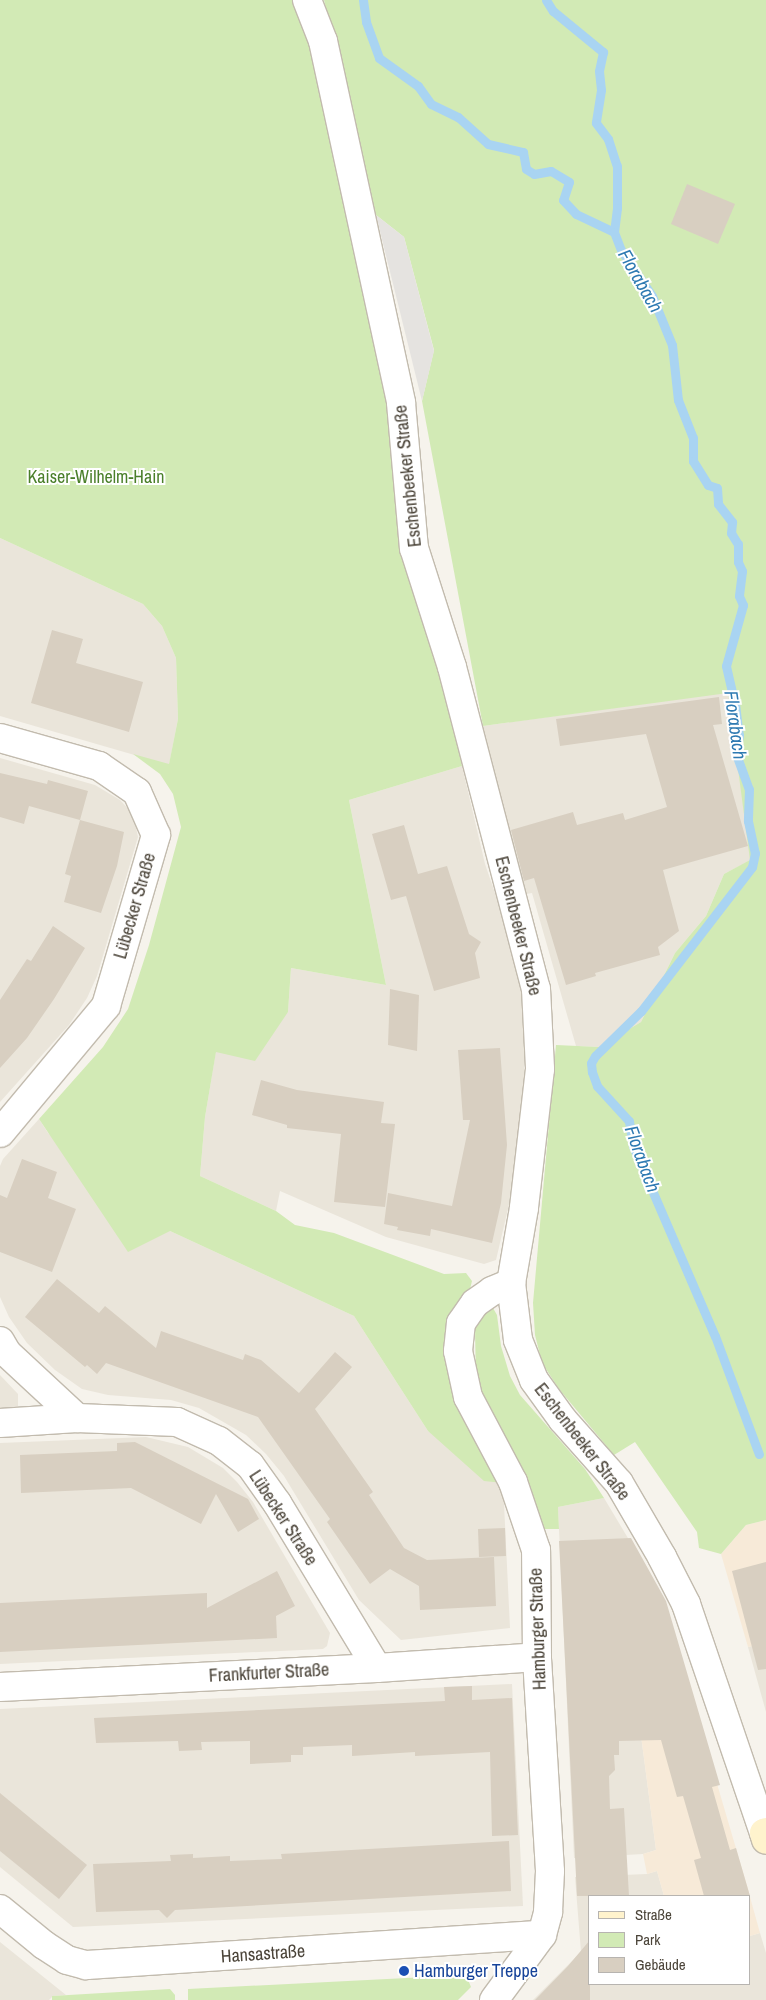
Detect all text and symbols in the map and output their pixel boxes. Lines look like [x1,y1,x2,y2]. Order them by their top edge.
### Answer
water label: Florabach [613,245,667,317]
street label: Eschenbeeker Straße [390,404,426,548]
park label: Kaiser-Wilhelm-Hain [28,466,164,488]
water label: Florabach [719,689,751,761]
street label: Lübecker Straße [110,851,160,961]
street label: Eschenbeeker Straße [490,854,546,998]
water label: Florabach [619,1123,665,1195]
street label: Eschenbeeker Straße [530,1379,634,1505]
street label: Lübecker Straße [244,1466,322,1570]
street label: Hamburger Straße [525,1568,551,1690]
street label: Frankfurter Straße [208,1659,330,1687]
legend [588,1895,751,1985]
text: Straße [635,1904,672,1925]
text: Park [635,1929,660,1950]
street label: Hansastraße [220,1940,306,1968]
text: Gebäude [635,1954,686,1975]
place label: Hamburger Treppe [414,1960,538,1982]
marker: Hamburger Treppe [398,1965,410,1977]

